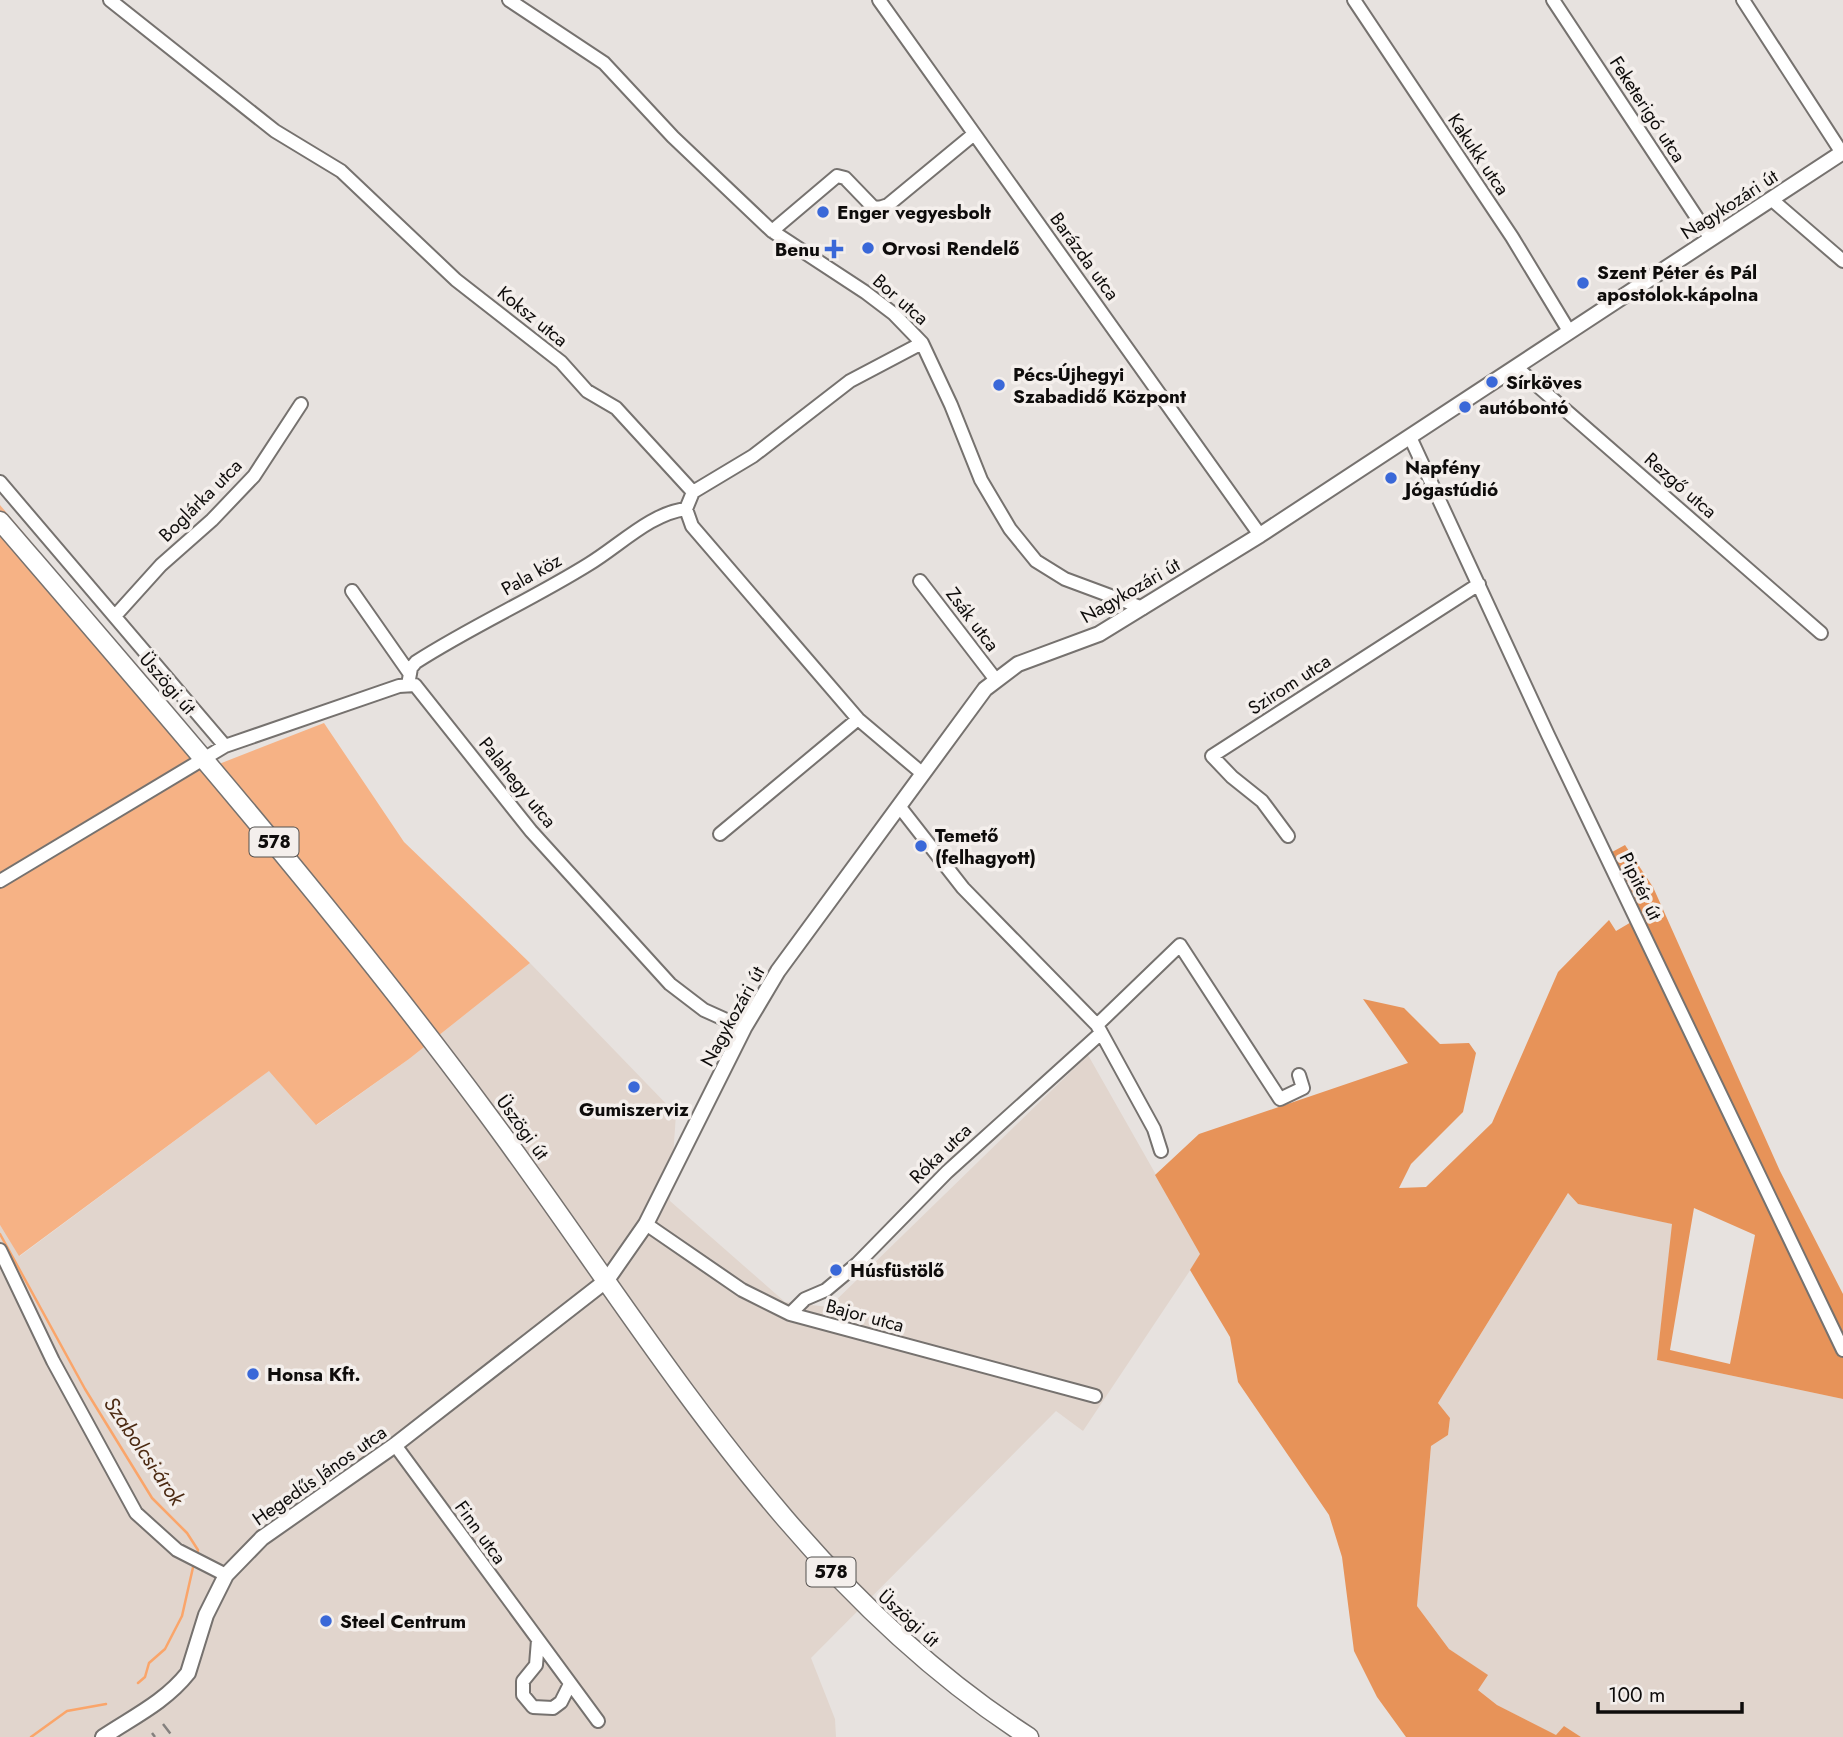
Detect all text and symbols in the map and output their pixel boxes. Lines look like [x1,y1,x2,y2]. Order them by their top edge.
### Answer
street label: Feketerigó utca [1603,51,1692,168]
street label: Kakukk utca [1441,108,1516,200]
street label: Nagykozári út [1675,163,1783,246]
place label: Enger vegyesbolt [837,199,991,226]
marker: Enger vegyesbolt [815,204,831,220]
street label: Barázda utca [1044,207,1126,306]
place label: Orvosi Rendelő [882,235,1020,262]
place label: Benu [775,236,820,263]
marker: Orvosi Rendelő [860,240,876,256]
marker: Benu [826,241,842,257]
place label: Szent Péter és Pál apostolok-kápolna [1597,259,1758,308]
street label: Bor utca [867,268,934,331]
marker: Szent Péter és Pál apostolok-kápolna [1575,275,1591,291]
street label: Koksz utca [492,280,574,353]
place label: Pécs-Újhegyi Szabadidő Központ [1013,361,1186,410]
place label: Sírköves [1506,369,1582,396]
marker: Sírköves [1484,374,1500,390]
marker: Pécs-Újhegyi Szabadidő Központ [991,377,1007,393]
place label: autóbontó [1479,394,1569,421]
marker: autóbontó [1457,399,1473,415]
street label: Rezgő utca [1639,446,1723,525]
street label: Boglárka utca [153,453,248,548]
place label: Napfény Jógastúdió [1401,454,1498,503]
marker: Napfény Jógastúdió [1383,470,1399,486]
street label: Pala köz [496,547,566,602]
street label: Nagykozári út [1075,551,1185,630]
street label: Zsák utca [940,582,1006,657]
street label: Üszögi út [133,646,202,721]
street label: Szirom utca [1243,648,1336,721]
street label: Palahegy utca [473,731,563,834]
place label: Temető (felhagyott) [935,822,1036,871]
road number: 578 [250,828,298,856]
marker: Temető (felhagyott) [913,838,929,854]
street label: Pipitér út [1613,848,1669,925]
street label: Nagykozári út [694,961,771,1071]
marker: Gumiszerviz [626,1079,642,1095]
street label: Üszögi út [490,1089,556,1166]
place label: Gumiszerviz [579,1096,689,1123]
street label: Róka utca [903,1117,977,1190]
place label: Húsfüstölő [850,1257,944,1284]
marker: Húsfüstölő [828,1262,844,1278]
street label: Bajor utca [823,1292,907,1339]
place label: Honsa Kft. [267,1361,361,1388]
marker: Honsa Kft. [245,1366,261,1382]
water label: Szabolcsi-árok [96,1391,192,1512]
street label: Hegedűs János utca [247,1419,392,1532]
street label: Finn utca [448,1495,513,1570]
road number: 578 [806,1558,856,1587]
street label: Üszögi út [872,1583,946,1654]
place label: Steel Centrum [340,1608,466,1635]
marker: Steel Centrum [318,1613,334,1629]
scale bar [1598,1670,1742,1714]
text: 100 m [1608,1680,1665,1710]

